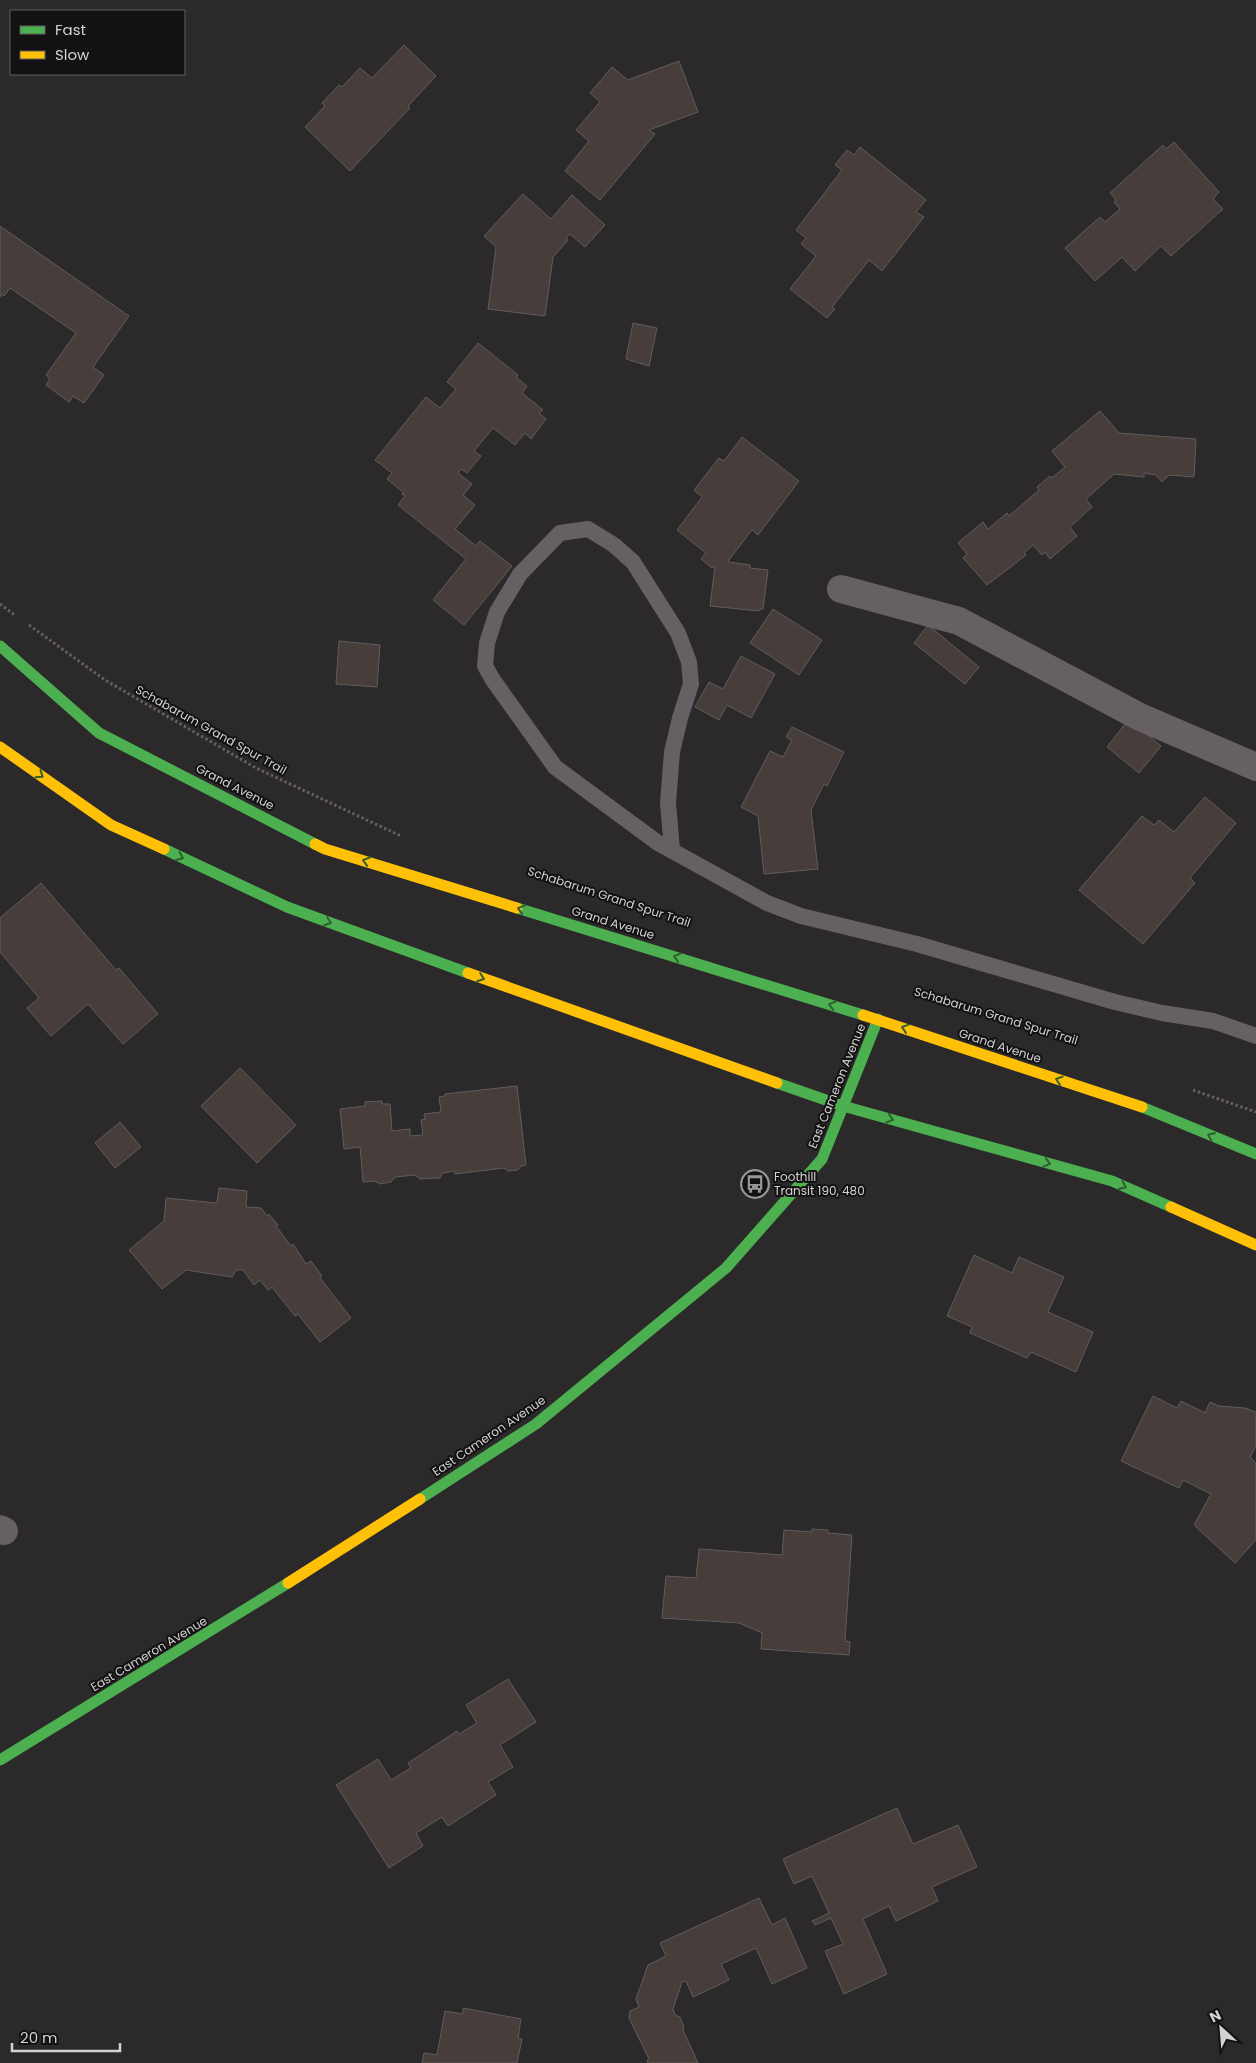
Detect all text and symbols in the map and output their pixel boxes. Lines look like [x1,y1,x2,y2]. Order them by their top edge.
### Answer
legend [10,10,185,75]
text: Fast [55,19,86,40]
text: Slow [55,44,90,65]
street label: Schabarum Grand Spur Trail [133,681,290,778]
street label: Grand Avenue [193,759,277,814]
one-way arrow [34,769,44,778]
one-way arrow [174,851,183,861]
one-way arrow [362,857,371,867]
street label: Schabarum Grand Spur Trail [525,862,693,931]
street label: Grand Avenue [570,902,657,943]
one-way arrow [518,905,526,915]
one-way arrow [323,916,332,926]
one-way arrow [673,953,681,963]
one-way arrow [476,972,485,982]
street label: Schabarum Grand Spur Trail [912,982,1080,1049]
one-way arrow [828,1001,836,1011]
street label: East Cameron Avenue [804,1021,869,1151]
one-way arrow [901,1024,909,1034]
street label: Grand Avenue [957,1024,1044,1067]
one-way arrow [1055,1075,1063,1085]
one-way arrow [886,1114,894,1124]
one-way arrow [1207,1131,1216,1142]
one-way arrow [1042,1157,1050,1167]
place label: Foothill Transit 190, 480 [774,1168,865,1199]
bus stop icon: Foothill Transit 190, 480 [740,1169,770,1199]
one-way arrow [1118,1179,1127,1190]
street label: East Cameron Avenue [429,1391,549,1480]
street label: East Cameron Avenue [87,1612,210,1695]
north arrow [1196,2003,1246,2053]
text: N [1206,2005,1224,2028]
scale bar [12,2020,120,2052]
text: 20 m [20,2027,58,2048]

